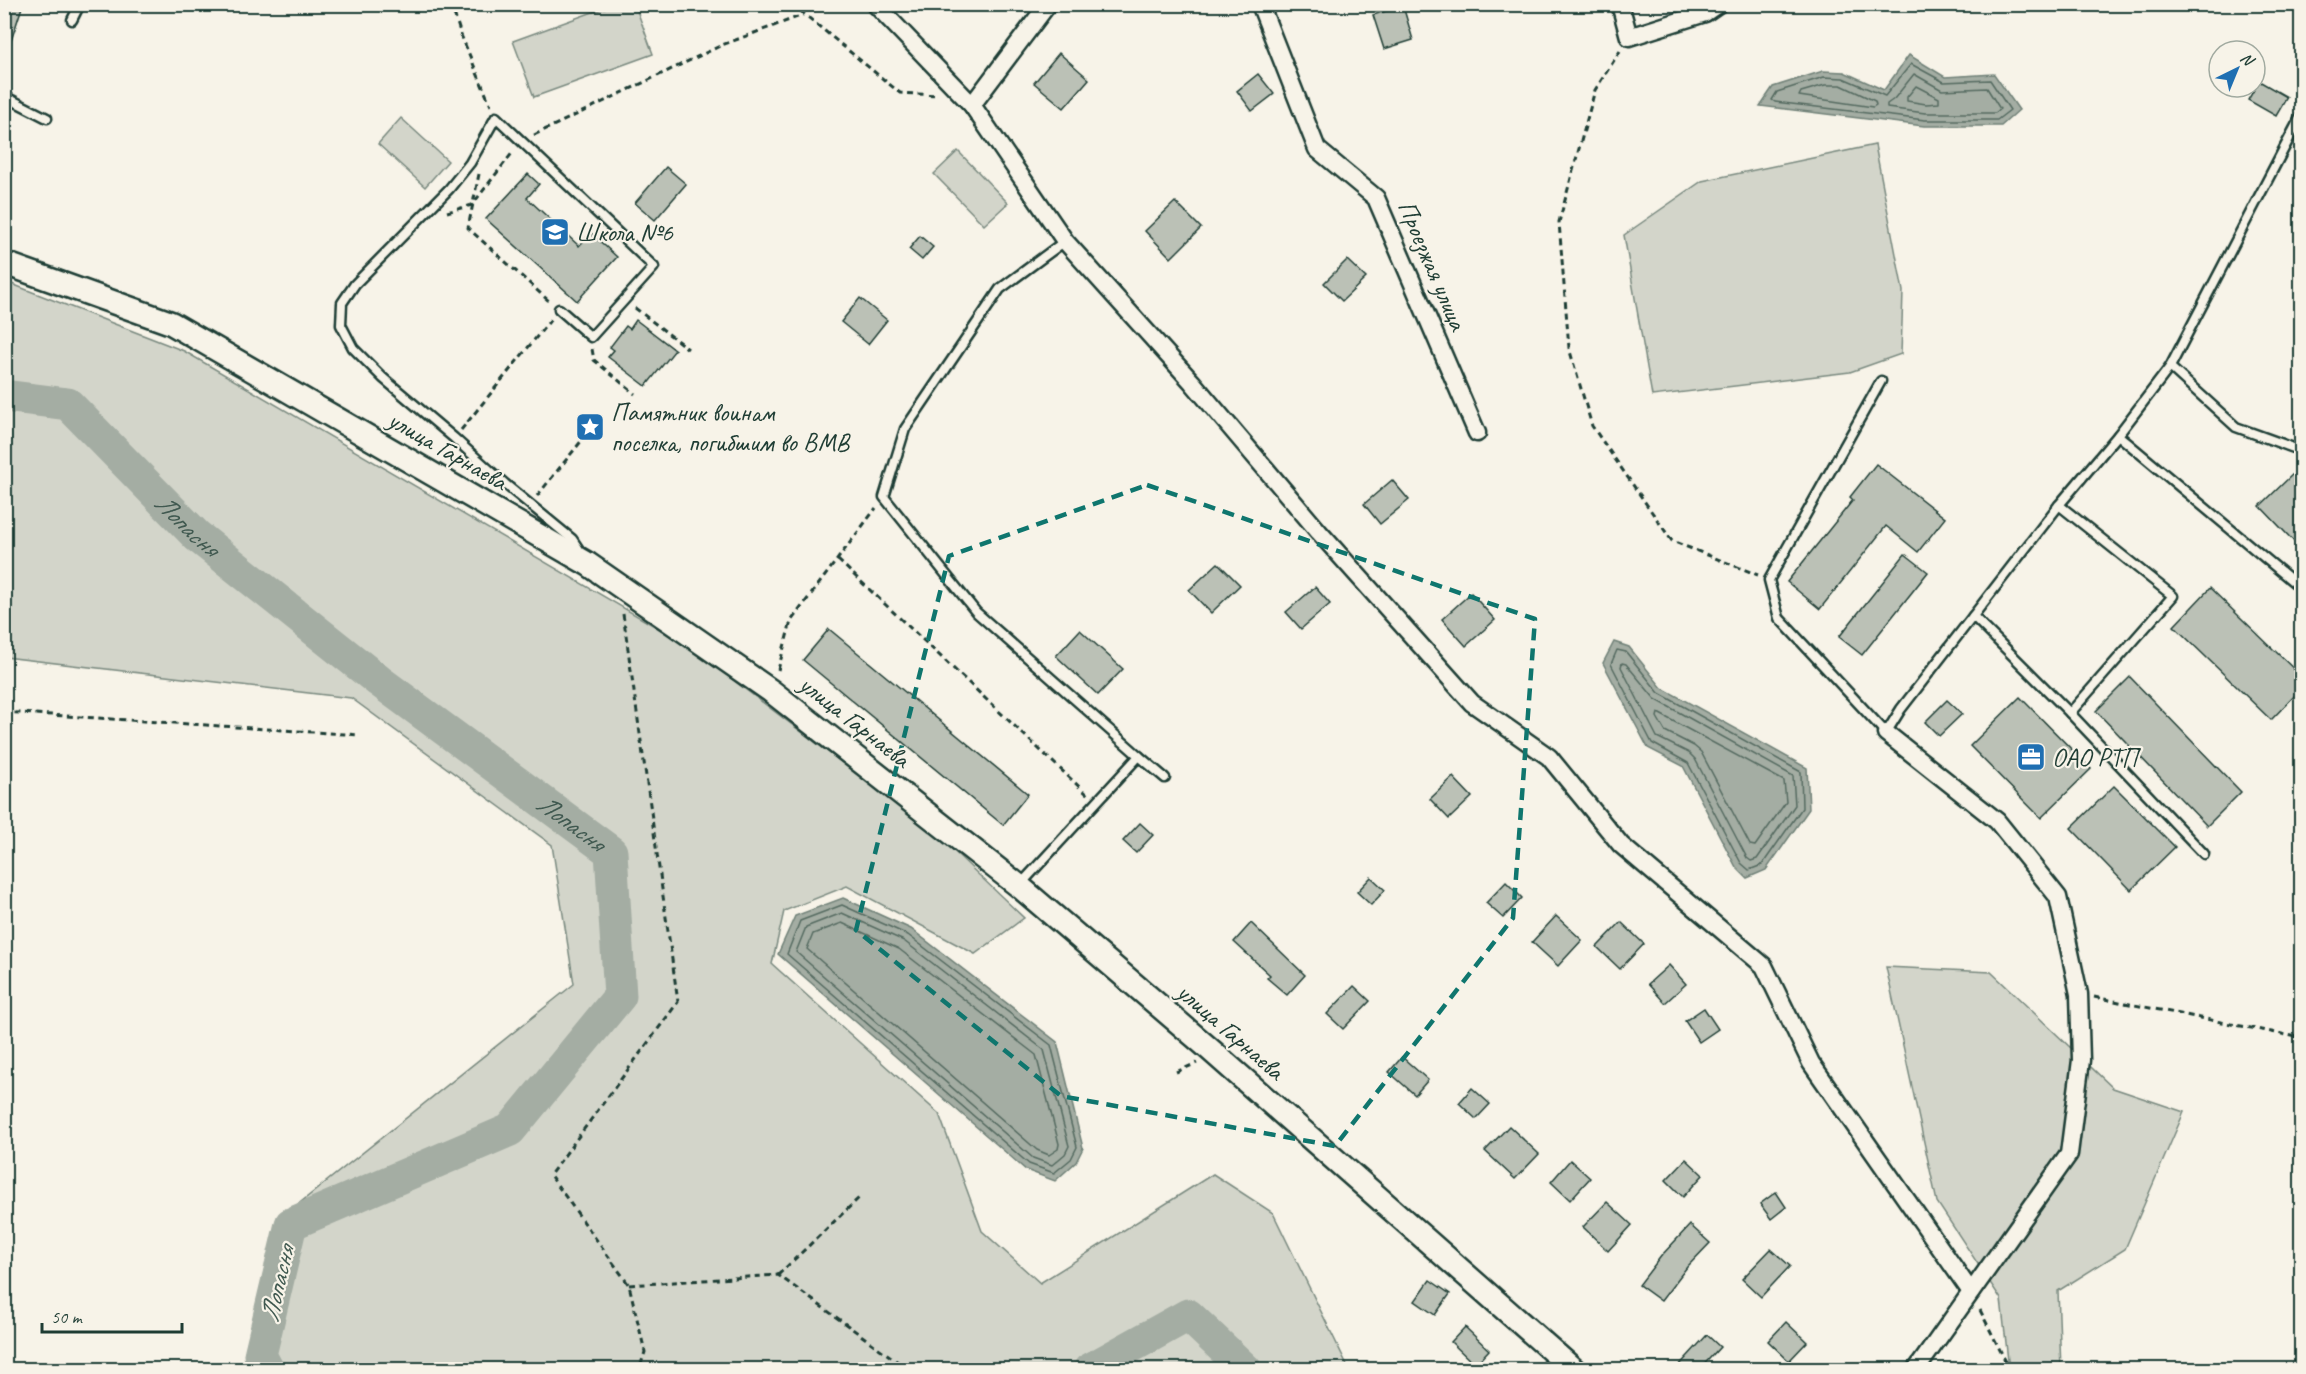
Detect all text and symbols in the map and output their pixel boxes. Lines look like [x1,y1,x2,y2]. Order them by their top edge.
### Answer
north arrow [2207,39,2267,99]
text: N [2236,48,2259,72]
street label: Проезжая улица [1390,195,1475,337]
school or university icon: Школа №6 [539,216,571,248]
place label: Школа №6 [576,216,674,249]
place label: Памятник воинам поселка, погибшим во ВМВ [611,396,852,459]
street label: улица Гарнаева [381,402,515,499]
place icon: Памятник воинам поселка, погибшим во ВМВ [574,411,606,443]
water label: Лопасня [148,486,229,567]
street label: улица Гарнаева [791,666,918,776]
office icon: ОАО РТП [2015,741,2047,773]
place label: ОАО РТП [2052,741,2141,774]
water label: Лопасня [530,786,615,862]
street label: улица Гарнаева [1168,974,1293,1088]
water label: Лопасня [252,1238,303,1325]
scale bar [42,1296,182,1334]
text: 50 m [51,1306,84,1328]

